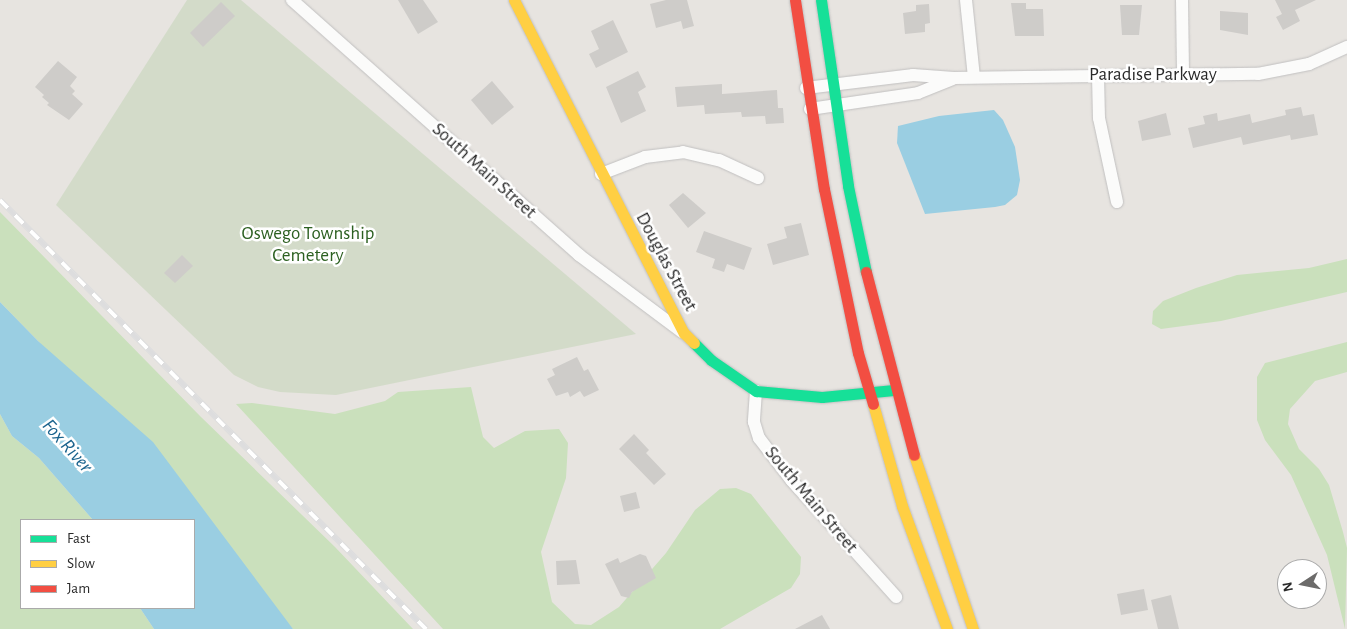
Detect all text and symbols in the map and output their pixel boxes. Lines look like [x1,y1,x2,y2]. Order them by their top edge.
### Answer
street label: Paradise Parkway [1089,64,1217,86]
street label: South Main Street [427,118,541,224]
street label: Douglas Street [630,209,702,315]
park label: Oswego Township Cemetery [242,223,374,267]
water label: Fox River [37,414,97,478]
street label: South Main Street [760,442,862,558]
legend [20,519,195,609]
text: Fast [67,531,90,546]
text: Slow [67,556,95,571]
north arrow [1277,559,1327,609]
text: Jam [67,581,90,596]
text: N [1280,581,1296,593]

